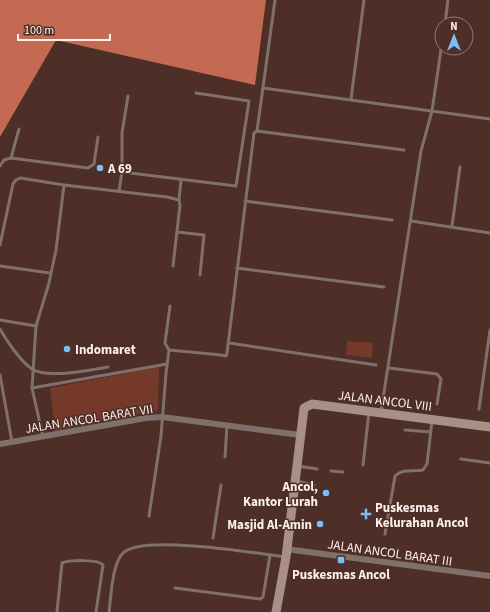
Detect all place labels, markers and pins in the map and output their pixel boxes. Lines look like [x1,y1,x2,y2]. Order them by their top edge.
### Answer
place label: A 69 [107,160,132,178]
marker: A 69 [95,163,105,173]
place label: Indomaret [75,341,136,359]
marker: Indomaret [62,344,72,354]
place label: Ancol, Kantor Lurah [243,478,318,511]
marker: Ancol, Kantor Lurah [321,488,331,498]
place label: Puskesmas Kelurahan Ancol [375,499,468,532]
marker: Puskesmas Kelurahan Ancol [360,508,372,520]
place label: Masjid Al-Amin [227,516,312,534]
marker: Masjid Al-Amin [315,519,325,529]
marker: Puskesmas Ancol [336,555,346,565]
place label: Puskesmas Ancol [292,566,390,584]

